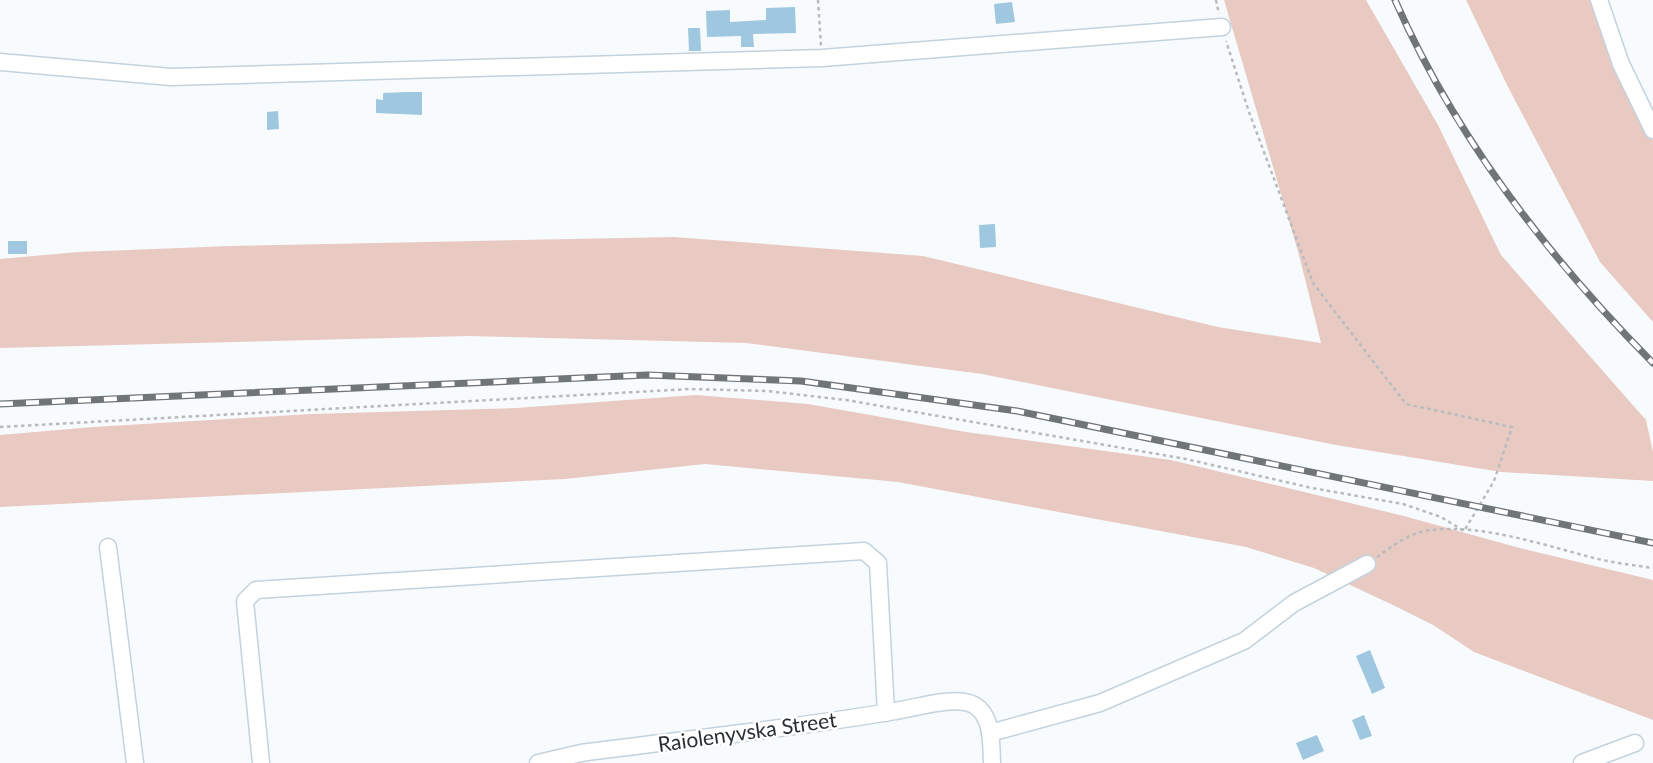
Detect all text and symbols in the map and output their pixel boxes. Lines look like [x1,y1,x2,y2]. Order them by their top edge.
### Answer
street label: Raiolenyvska Street [656,706,838,756]

